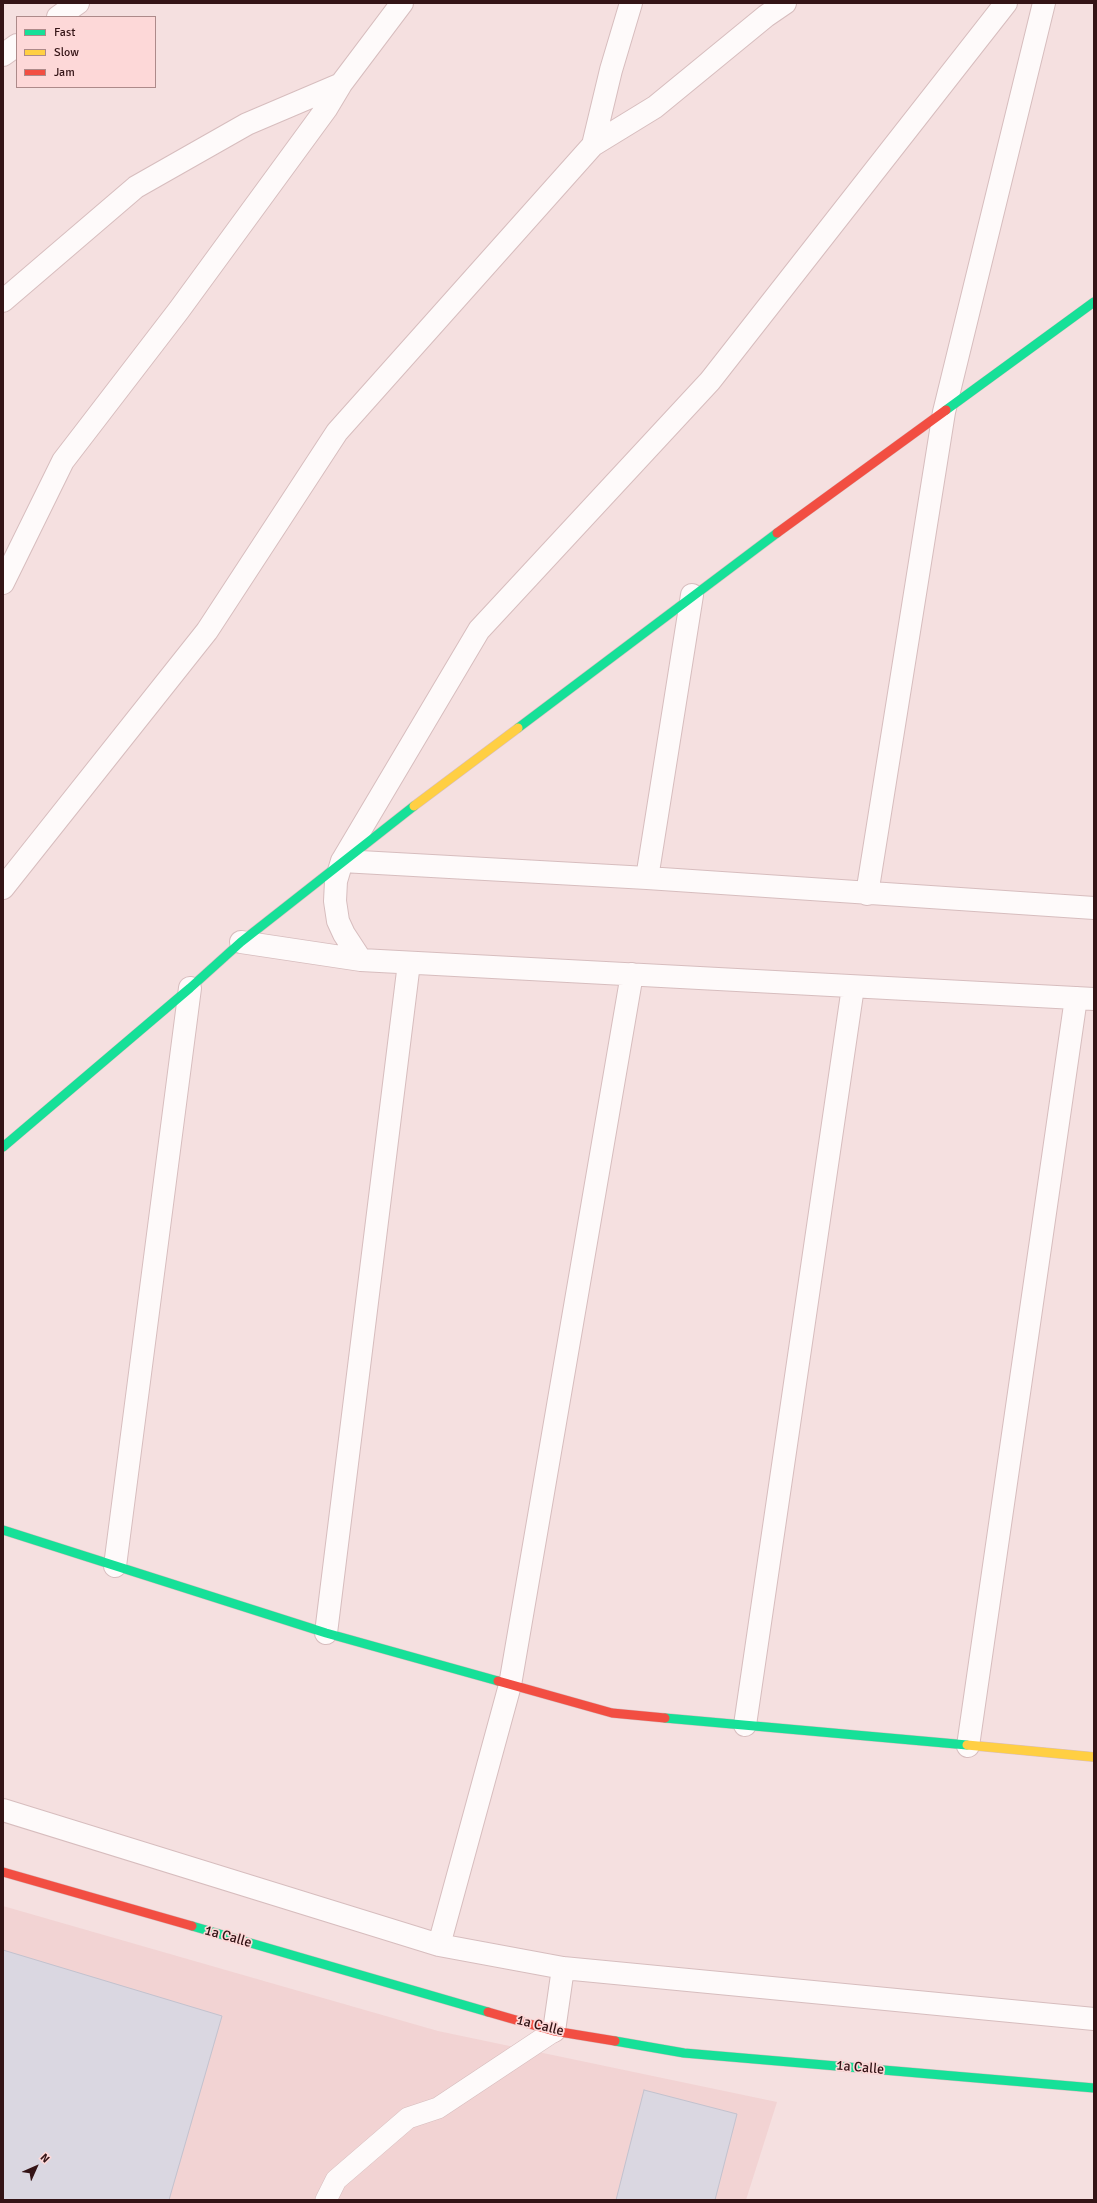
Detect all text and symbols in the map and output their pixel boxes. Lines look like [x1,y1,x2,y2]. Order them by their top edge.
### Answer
legend [16,16,156,88]
text: Fast [54,25,75,40]
text: Slow [54,45,79,60]
text: Jam [54,65,75,80]
street label: 1a Calle [203,1922,253,1952]
street label: 1a Calle [515,2012,565,2040]
street label: 1a Calle [835,2058,885,2078]
north arrow [16,2147,56,2187]
text: N [38,2151,52,2165]

